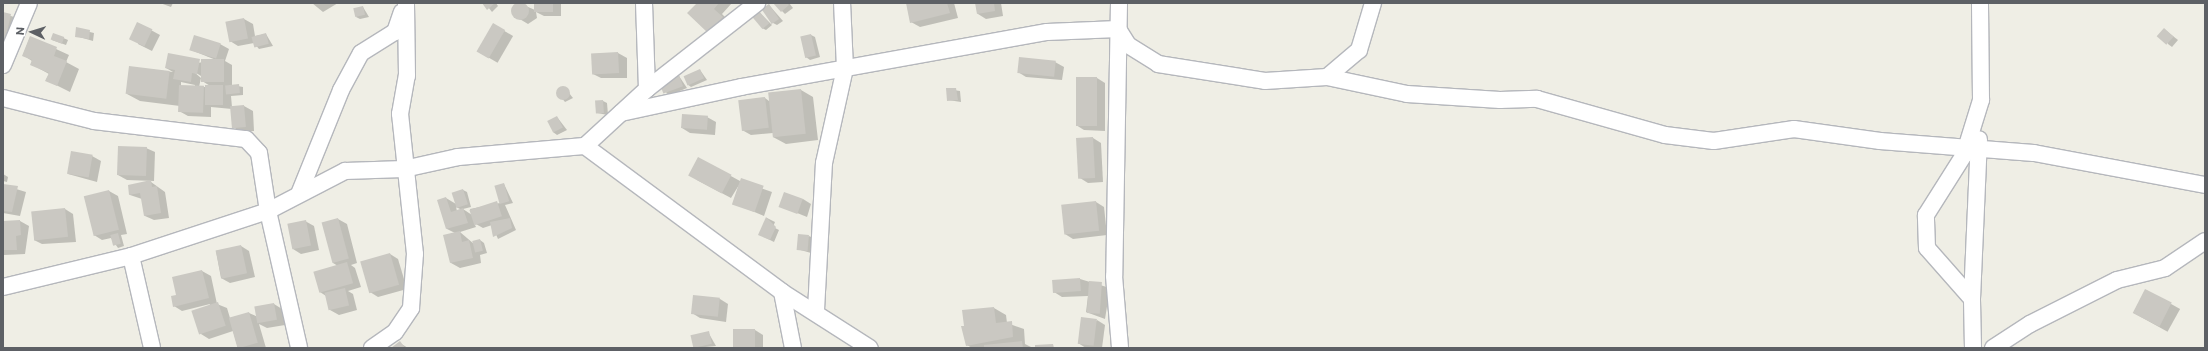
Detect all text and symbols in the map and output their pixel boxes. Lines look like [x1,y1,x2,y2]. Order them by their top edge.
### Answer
north arrow [12,12,52,52]
text: N [13,27,26,36]

